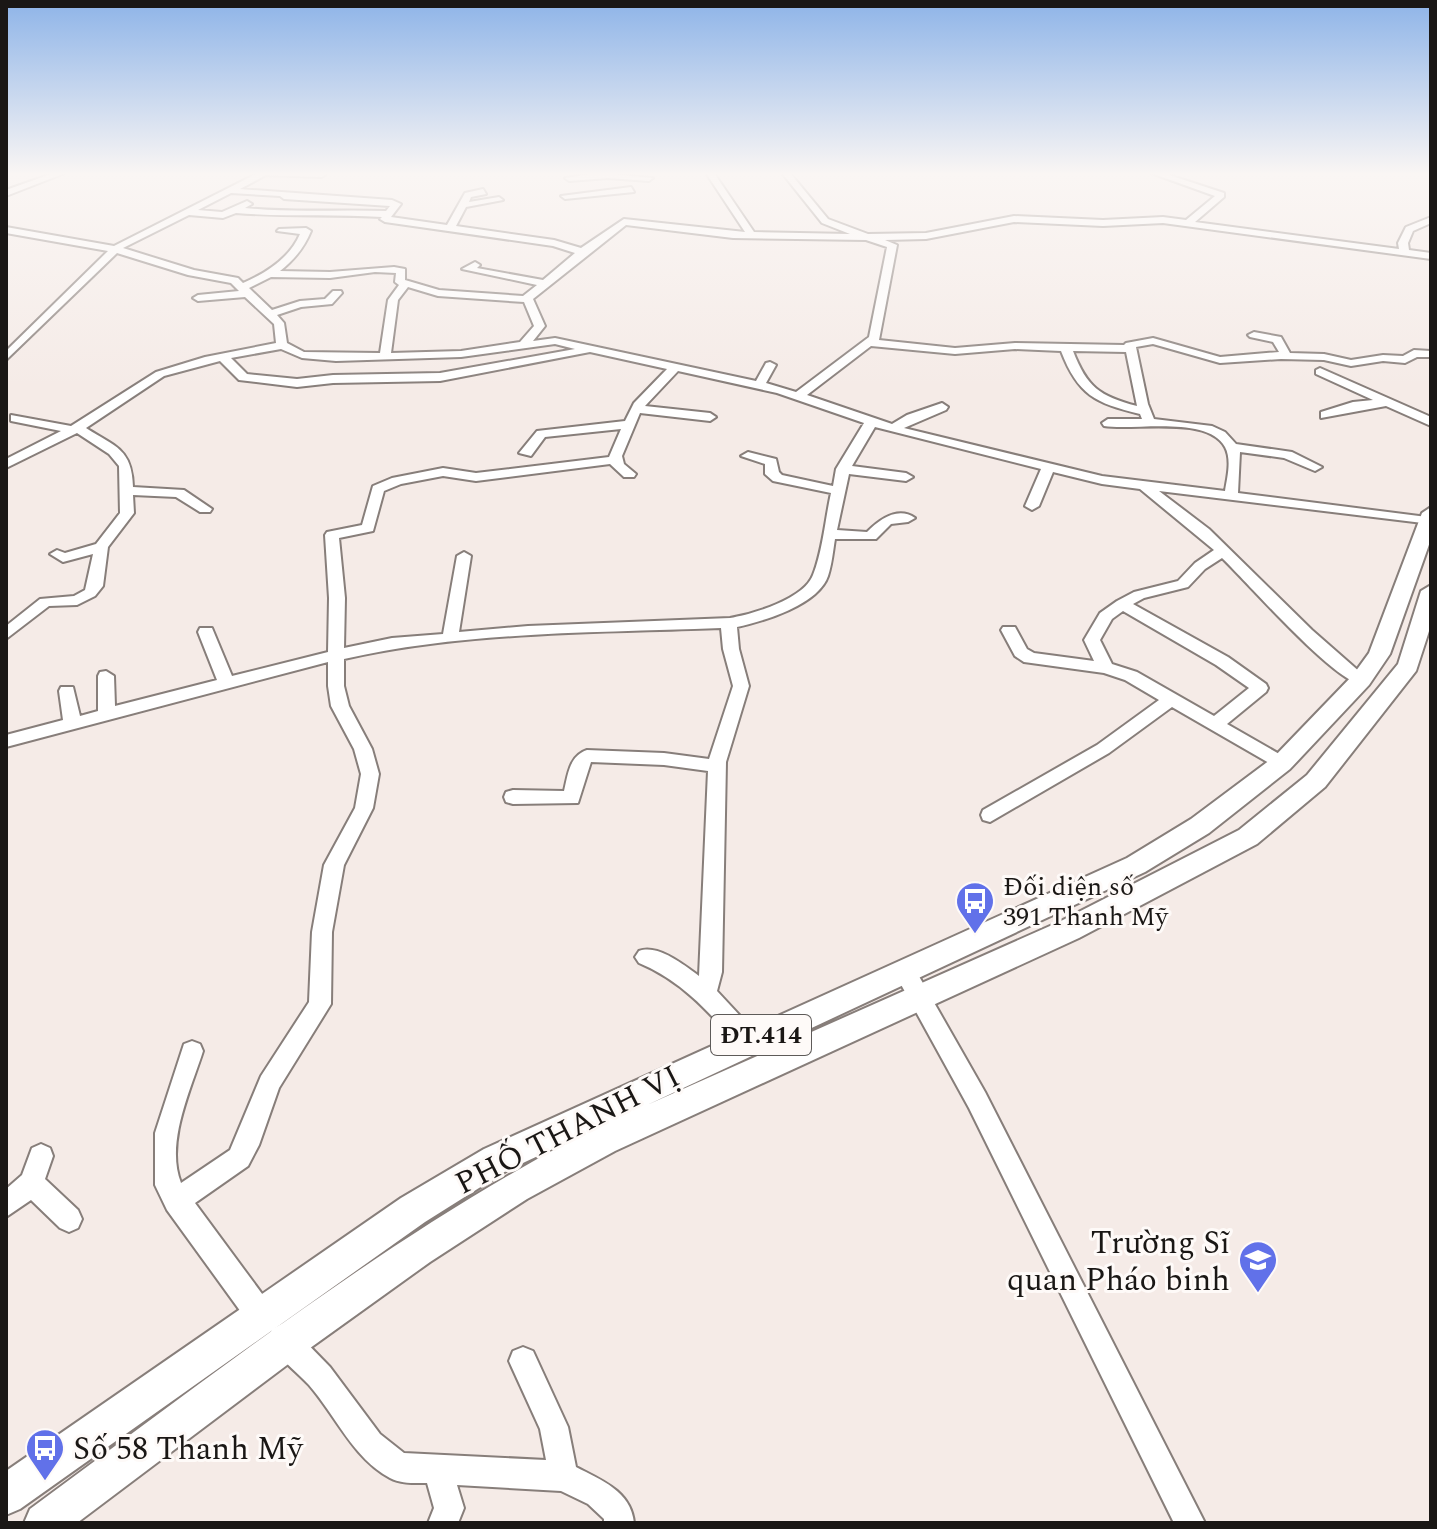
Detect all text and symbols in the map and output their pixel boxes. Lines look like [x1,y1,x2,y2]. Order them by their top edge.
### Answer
place label: Đối diện số 391 Thanh Mỹ [1003,867,1169,937]
bus stop icon: Đối diện số 391 Thanh Mỹ [954,880,996,935]
road number: ĐT.414 [711,1015,811,1055]
street label: PHỐ THANH VỊ [447,1052,689,1208]
place label: Trường Sĩ quan Pháo binh [1007,1219,1230,1305]
school or university icon: Trường Sĩ quan Pháo binh [1237,1239,1279,1294]
place label: Số 58 Thanh Mỹ [73,1425,305,1474]
bus stop icon: Số 58 Thanh Mỹ [24,1427,66,1482]

